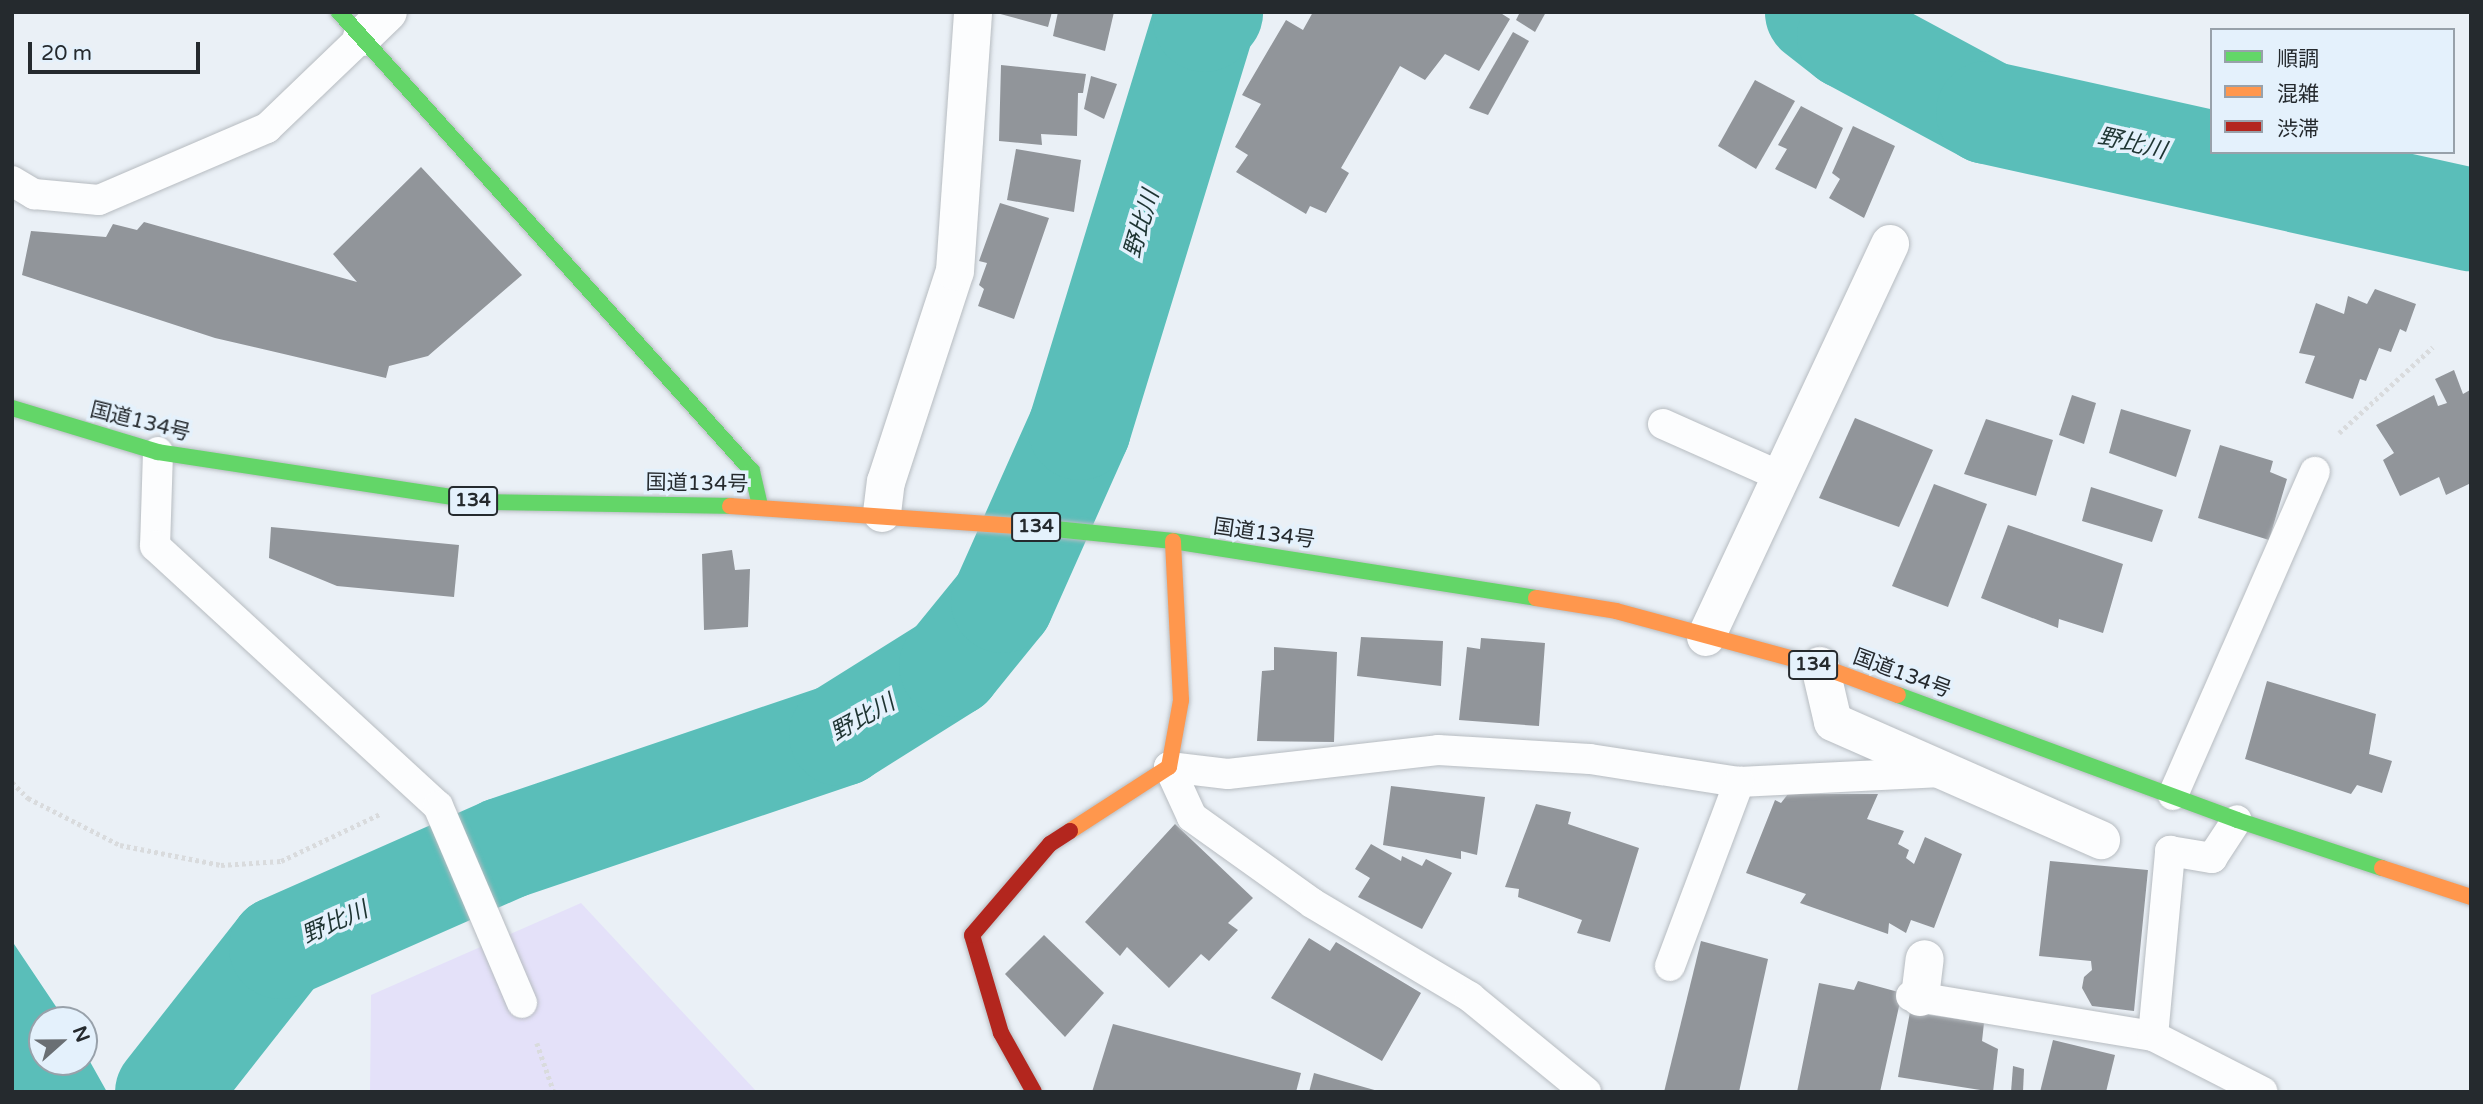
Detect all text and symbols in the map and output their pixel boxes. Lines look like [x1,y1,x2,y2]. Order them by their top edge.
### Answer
scale bar [32,28,203,72]
legend [2210,28,2455,154]
text: 20 m [41,41,92,66]
text: 順調 [2277,47,2319,72]
text: 混雑 [2277,82,2319,107]
text: 渋滞 [2277,117,2319,142]
water label: 野比川 [2095,123,2169,165]
water label: 野比川 [1119,187,1165,261]
street label: 国道134号 [87,397,193,447]
street label: 国道134号 [646,471,748,497]
road number: 134 [447,486,499,516]
road number: 134 [1010,512,1062,542]
street label: 国道134号 [1211,514,1317,554]
street label: 国道134号 [1850,645,1954,703]
road number: 134 [1787,650,1839,680]
water label: 野比川 [826,689,900,747]
water label: 野比川 [298,896,372,950]
north arrow [28,1006,98,1076]
text: N [68,1023,94,1045]

